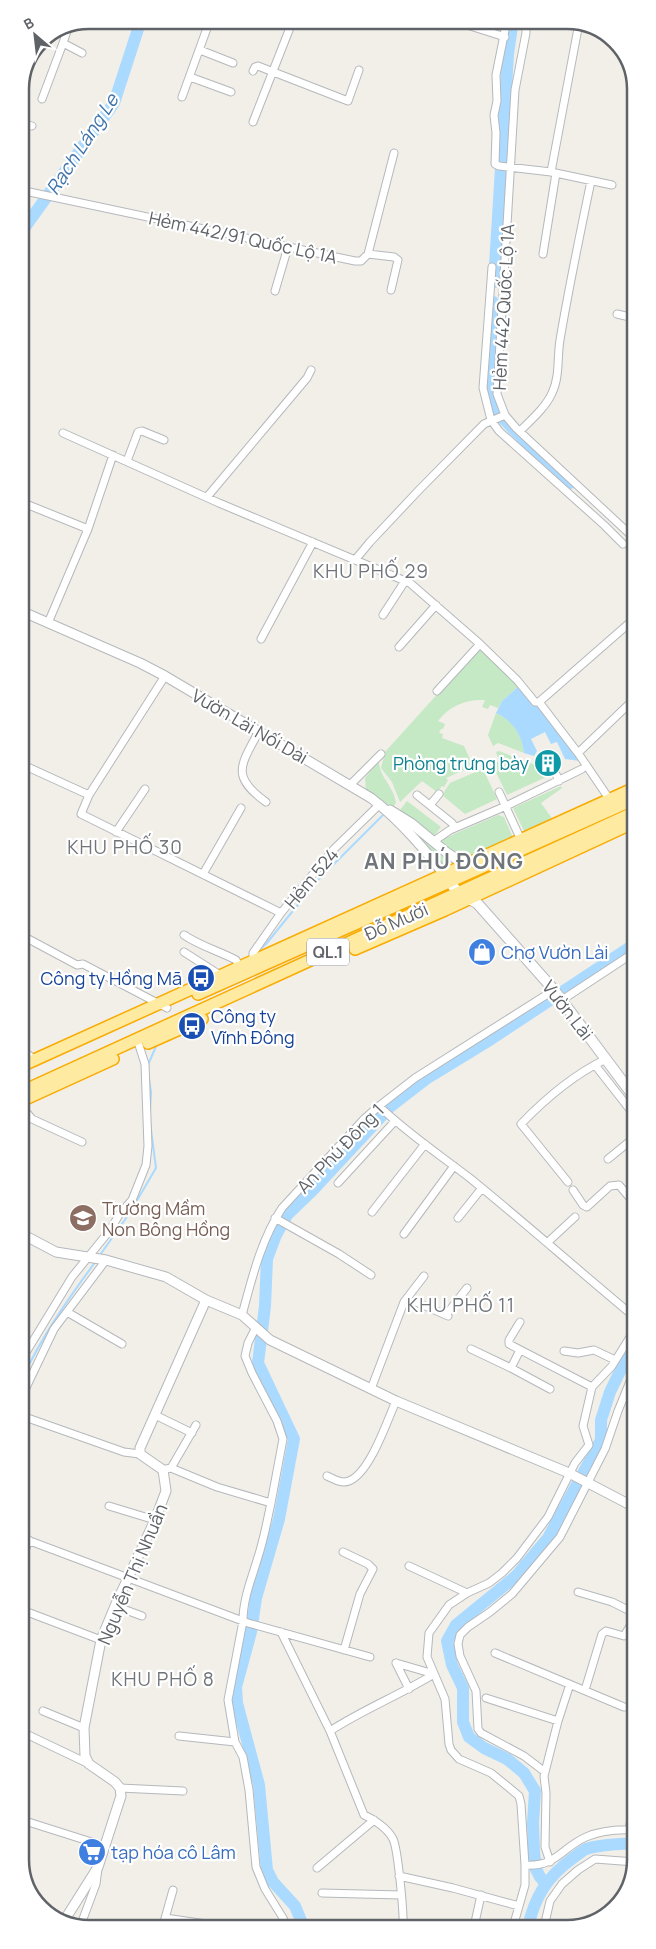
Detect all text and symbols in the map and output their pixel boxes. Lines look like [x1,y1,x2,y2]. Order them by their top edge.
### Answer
north arrow [10,10,60,60]
text: B [20,13,37,34]
water label: Rạch Láng Le [40,87,125,200]
street label: Hẻm 442/91 Quốc Lộ 1A [147,205,340,269]
street label: Hẻm 442 Quốc Lộ 1A [487,223,519,391]
district label: KHU PHỐ 29 [313,556,429,584]
street label: Vườn Lài Nối Dài [188,683,312,769]
building icon: Phòng trưng bày [533,748,563,778]
place label: Phòng trưng bày [393,751,530,775]
district label: KHU PHỐ 30 [67,832,183,860]
street label: Hẻm 524 [279,843,343,913]
district label: AN PHÚ ĐÔNG [364,846,524,876]
street label: Đỗ Mười [360,896,432,946]
shop icon: Chợ Vườn Lài [467,937,497,967]
road number: QL.1 [307,939,349,966]
place label: Chợ Vườn Lài [501,940,608,964]
bus stop icon: Công ty Hồng Mã [186,963,216,993]
place label: Công ty Hồng Mã [40,966,182,990]
street label: Vườn Lài [537,975,599,1045]
place label: Công ty Vĩnh Đông [211,1004,295,1049]
bus stop icon: Công ty Vĩnh Đông [177,1011,207,1041]
street label: An Phú Đông 1 [291,1098,389,1198]
place label: Trường Mầm Non Bông Hồng [102,1196,230,1241]
school or university icon: Trường Mầm Non Bông Hồng [68,1203,98,1233]
district label: KHU PHỐ 11 [407,1290,515,1318]
street label: Nguyễn Thị Nhuần [91,1500,173,1648]
district label: KHU PHỐ 8 [111,1664,215,1692]
supermarket icon: tạp hóa cô Lâm [77,1837,107,1867]
place label: tạp hóa cô Lâm [111,1840,236,1864]

